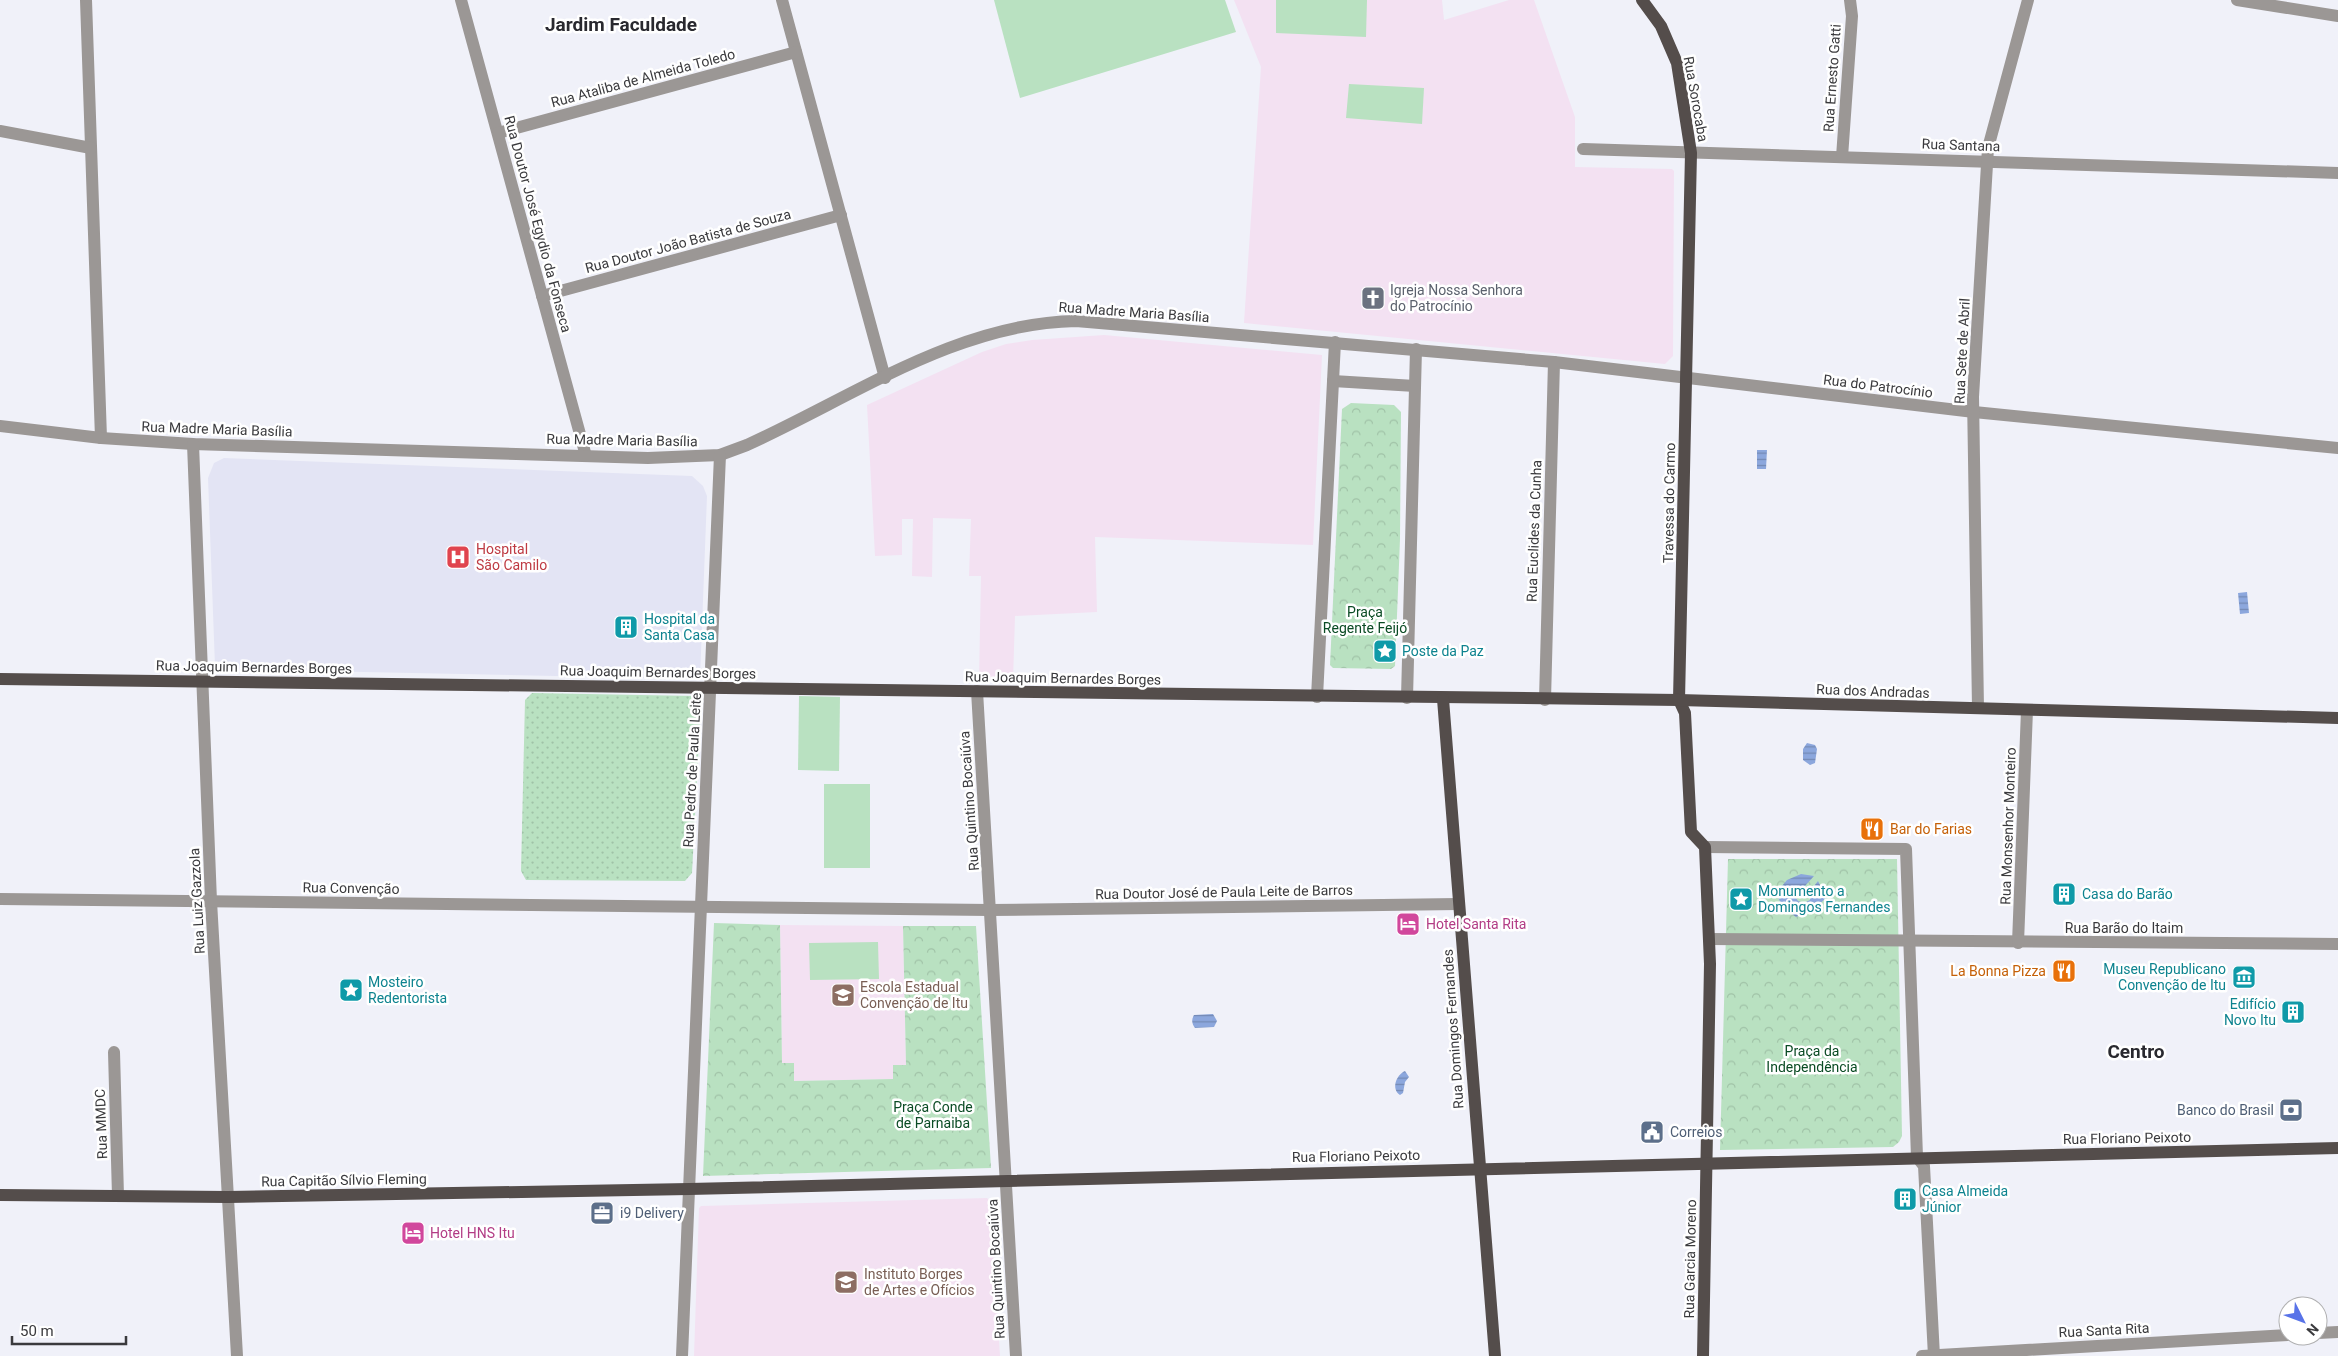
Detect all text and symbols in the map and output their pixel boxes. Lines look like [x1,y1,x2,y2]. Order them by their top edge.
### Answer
district label: Jardim Faculdade [545,13,697,36]
street label: Rua Ernesto Gatti [1820,24,1844,132]
street label: Rua Ataliba de Almeida Toledo [549,46,737,110]
street label: Rua Sorocaba [1681,55,1711,143]
street label: Rua Doutor José Egydio da Fonseca [501,114,575,334]
street label: Rua Santana [1921,136,2001,154]
street label: Rua Doutor João Batista de Souza [583,206,793,276]
place label: Igreja Nossa Senhora do Patrocínio [1390,282,1523,314]
church icon: Igreja Nossa Senhora do Patrocínio [1360,285,1386,311]
street label: Rua Sete de Abril [1951,298,1973,404]
street label: Rua Madre Maria Basília [1058,299,1210,325]
street label: Rua do Patrocínio [1822,371,1934,401]
street label: Rua Madre Maria Basília [141,418,293,440]
street label: Rua Madre Maria Basília [546,431,698,449]
street label: Travessa do Carmo [1660,443,1678,563]
street label: Rua Euclides da Cunha [1524,460,1544,602]
place label: Hospital São Camilo [476,541,547,573]
hospital icon: Hospital São Camilo [445,544,471,570]
park label: Praça Regente Feijó [1323,604,1407,636]
place label: Hospital da Santa Casa [644,611,715,643]
building icon: Hospital da Santa Casa [613,614,639,640]
place icon: Poste da Paz [1372,638,1398,664]
place label: Poste da Paz [1402,643,1484,659]
street label: Rua Joaquim Bernardes Borges [156,657,352,677]
street label: Rua Joaquim Bernardes Borges [560,662,756,682]
street label: Rua Joaquim Bernardes Borges [965,668,1161,688]
street label: Rua dos Andradas [1816,681,1930,701]
street label: Rua Pedro de Paula Leite [680,692,704,848]
street label: Rua Quintino Bocaiúva [956,731,982,871]
street label: Rua Monsenhor Monteiro [1997,747,2019,905]
restaurant icon: Bar do Farias [1859,816,1885,842]
place label: Bar do Farias [1890,821,1972,837]
street label: Rua Luiz Gazzola [186,848,208,954]
street label: Rua Convenção [302,879,400,897]
building icon: Casa do Barão [2051,881,2077,907]
street label: Rua Doutor José de Paula Leite de Barros [1095,882,1353,902]
place label: Monumento a Domingos Fernandes [1758,883,1891,915]
place icon: Monumento a Domingos Fernandes [1728,886,1754,912]
place label: Casa do Barão [2082,886,2173,902]
hotel icon: Hotel Santa Rita [1395,911,1421,937]
place label: Hotel Santa Rita [1426,916,1526,932]
street label: Rua Barão do Itaim [2065,920,2183,936]
street label: Rua Domingos Fernandes [1439,949,1467,1109]
restaurant icon: La Bonna Pizza [2051,958,2077,984]
place label: Museu Republicano Convenção de Itu [2103,961,2226,993]
place label: La Bonna Pizza [1950,963,2046,979]
museum icon: Museu Republicano Convenção de Itu [2231,964,2257,990]
place label: Mosteiro Redentorista [368,974,447,1006]
place icon: Mosteiro Redentorista [338,977,364,1003]
place label: Escola Estadual Convenção de Itu [860,979,968,1011]
school or university icon: Escola Estadual Convenção de Itu [830,982,856,1008]
place label: Edifício Novo Itu [2224,996,2276,1028]
building icon: Edifício Novo Itu [2280,999,2306,1025]
district label: Centro [2107,1040,2165,1063]
park label: Praça da Independência [1766,1043,1858,1075]
street label: Rua MMDC [92,1089,110,1159]
bank icon: Banco do Brasil [2278,1097,2304,1123]
park label: Praça Conde de Parnaiba [893,1099,973,1131]
place label: Banco do Brasil [2177,1102,2274,1118]
public building icon: Correios [1639,1119,1665,1145]
place label: Correios [1670,1124,1723,1140]
street label: Rua Floriano Peixoto [2063,1129,2191,1147]
street label: Rua Floriano Peixoto [1292,1147,1420,1165]
street label: Rua Capitão Sílvio Fleming [261,1171,427,1189]
place label: Casa Almeida Júnior [1922,1183,2008,1215]
building icon: Casa Almeida Júnior [1892,1186,1918,1212]
street label: Rua Quintino Bocaiúva [984,1199,1008,1339]
street label: Rua Garcia Moreno [1681,1199,1699,1319]
office icon: i9 Delivery [589,1200,615,1226]
place label: i9 Delivery [620,1205,684,1221]
hotel icon: Hotel HNS Itu [400,1220,426,1246]
place label: Hotel HNS Itu [430,1225,515,1241]
place label: Instituto Borges de Artes e Ofícios [864,1266,975,1298]
school or university icon: Instituto Borges de Artes e Ofícios [833,1269,859,1295]
north arrow [2278,1296,2328,1346]
scale bar [12,1314,126,1346]
street label: Rua Santa Rita [2058,1320,2150,1340]
text: N [2303,1321,2322,1339]
text: 50 m [20,1322,54,1340]

